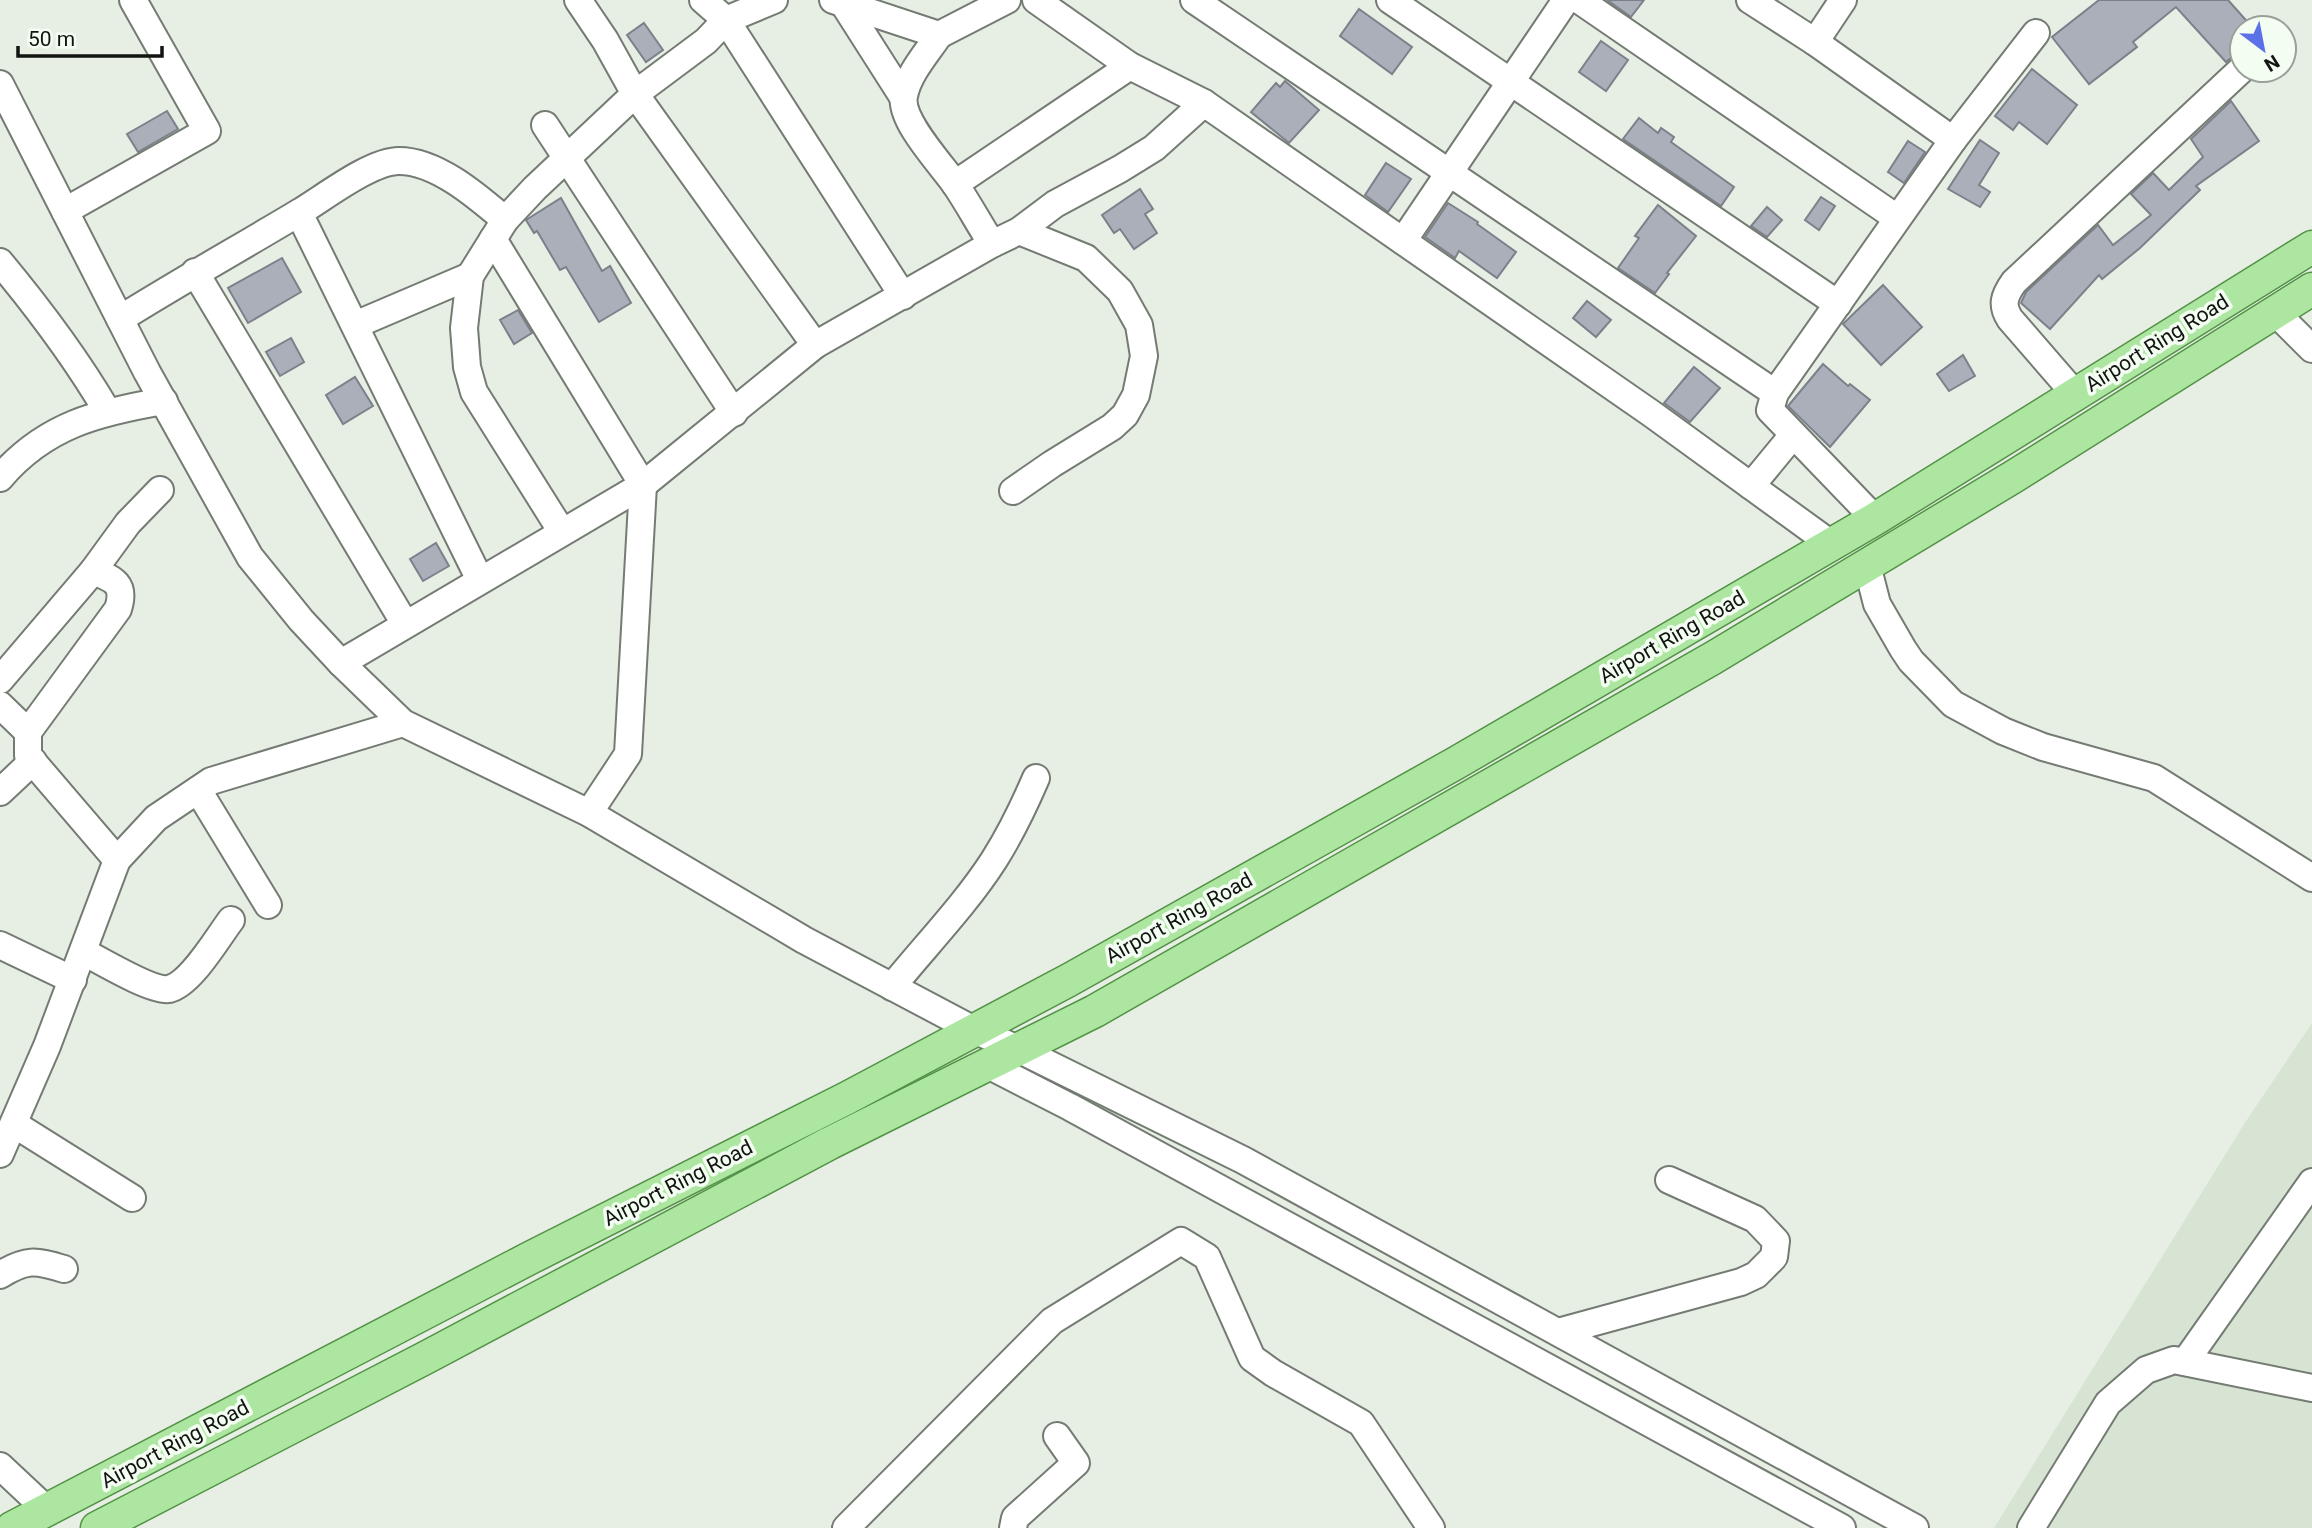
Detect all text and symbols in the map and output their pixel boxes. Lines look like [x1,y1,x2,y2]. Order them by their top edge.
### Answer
scale bar [18,14,161,58]
north arrow [2228,14,2298,84]
text: 50 m [28,27,75,51]
text: N [2260,50,2284,76]
street label: Airport Ring Road [2081,289,2233,397]
street label: Airport Ring Road [1595,586,1749,688]
street label: Airport Ring Road [1101,868,1257,968]
street label: Airport Ring Road [599,1135,757,1231]
street label: Airport Ring Road [97,1395,253,1493]

